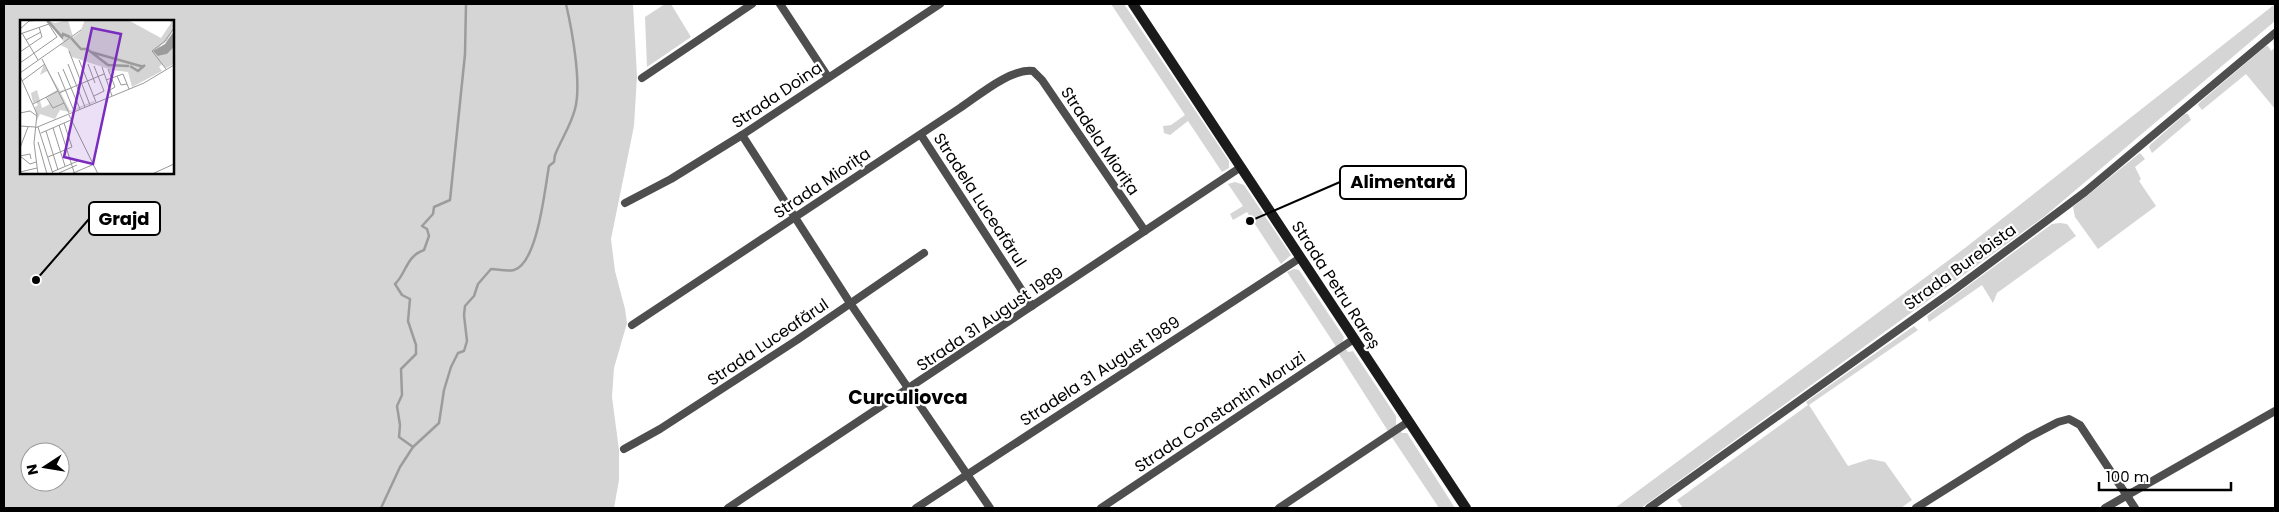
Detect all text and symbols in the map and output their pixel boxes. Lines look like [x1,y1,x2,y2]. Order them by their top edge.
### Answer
inset map [20,20,174,174]
street label: Strada Doina [727,56,827,134]
street label: Stradela Miorița [1055,82,1145,200]
street label: Stradela Luceafărul [928,128,1032,272]
street label: Strada Miorița [769,142,875,224]
callout: Alimentară [1340,166,1466,199]
text: Alimentară [1350,169,1456,194]
callout: Grajd [89,202,160,235]
text: Grajd [98,206,150,231]
street label: Strada Petru Rareș [1286,217,1386,353]
street label: Strada Burebista [1899,218,2021,316]
street label: Strada 31 August 1989 [912,261,1068,377]
street label: Strada Luceafărul [703,293,833,391]
street label: Stradela 31 August 1989 [1016,311,1184,431]
street label: Strada Constantin Moruzi [1130,346,1310,478]
district label: Curculiovca [848,384,968,411]
north arrow [20,442,70,492]
scale bar [2099,460,2232,492]
text: N [21,462,43,477]
text: 100 m [2106,466,2149,487]

